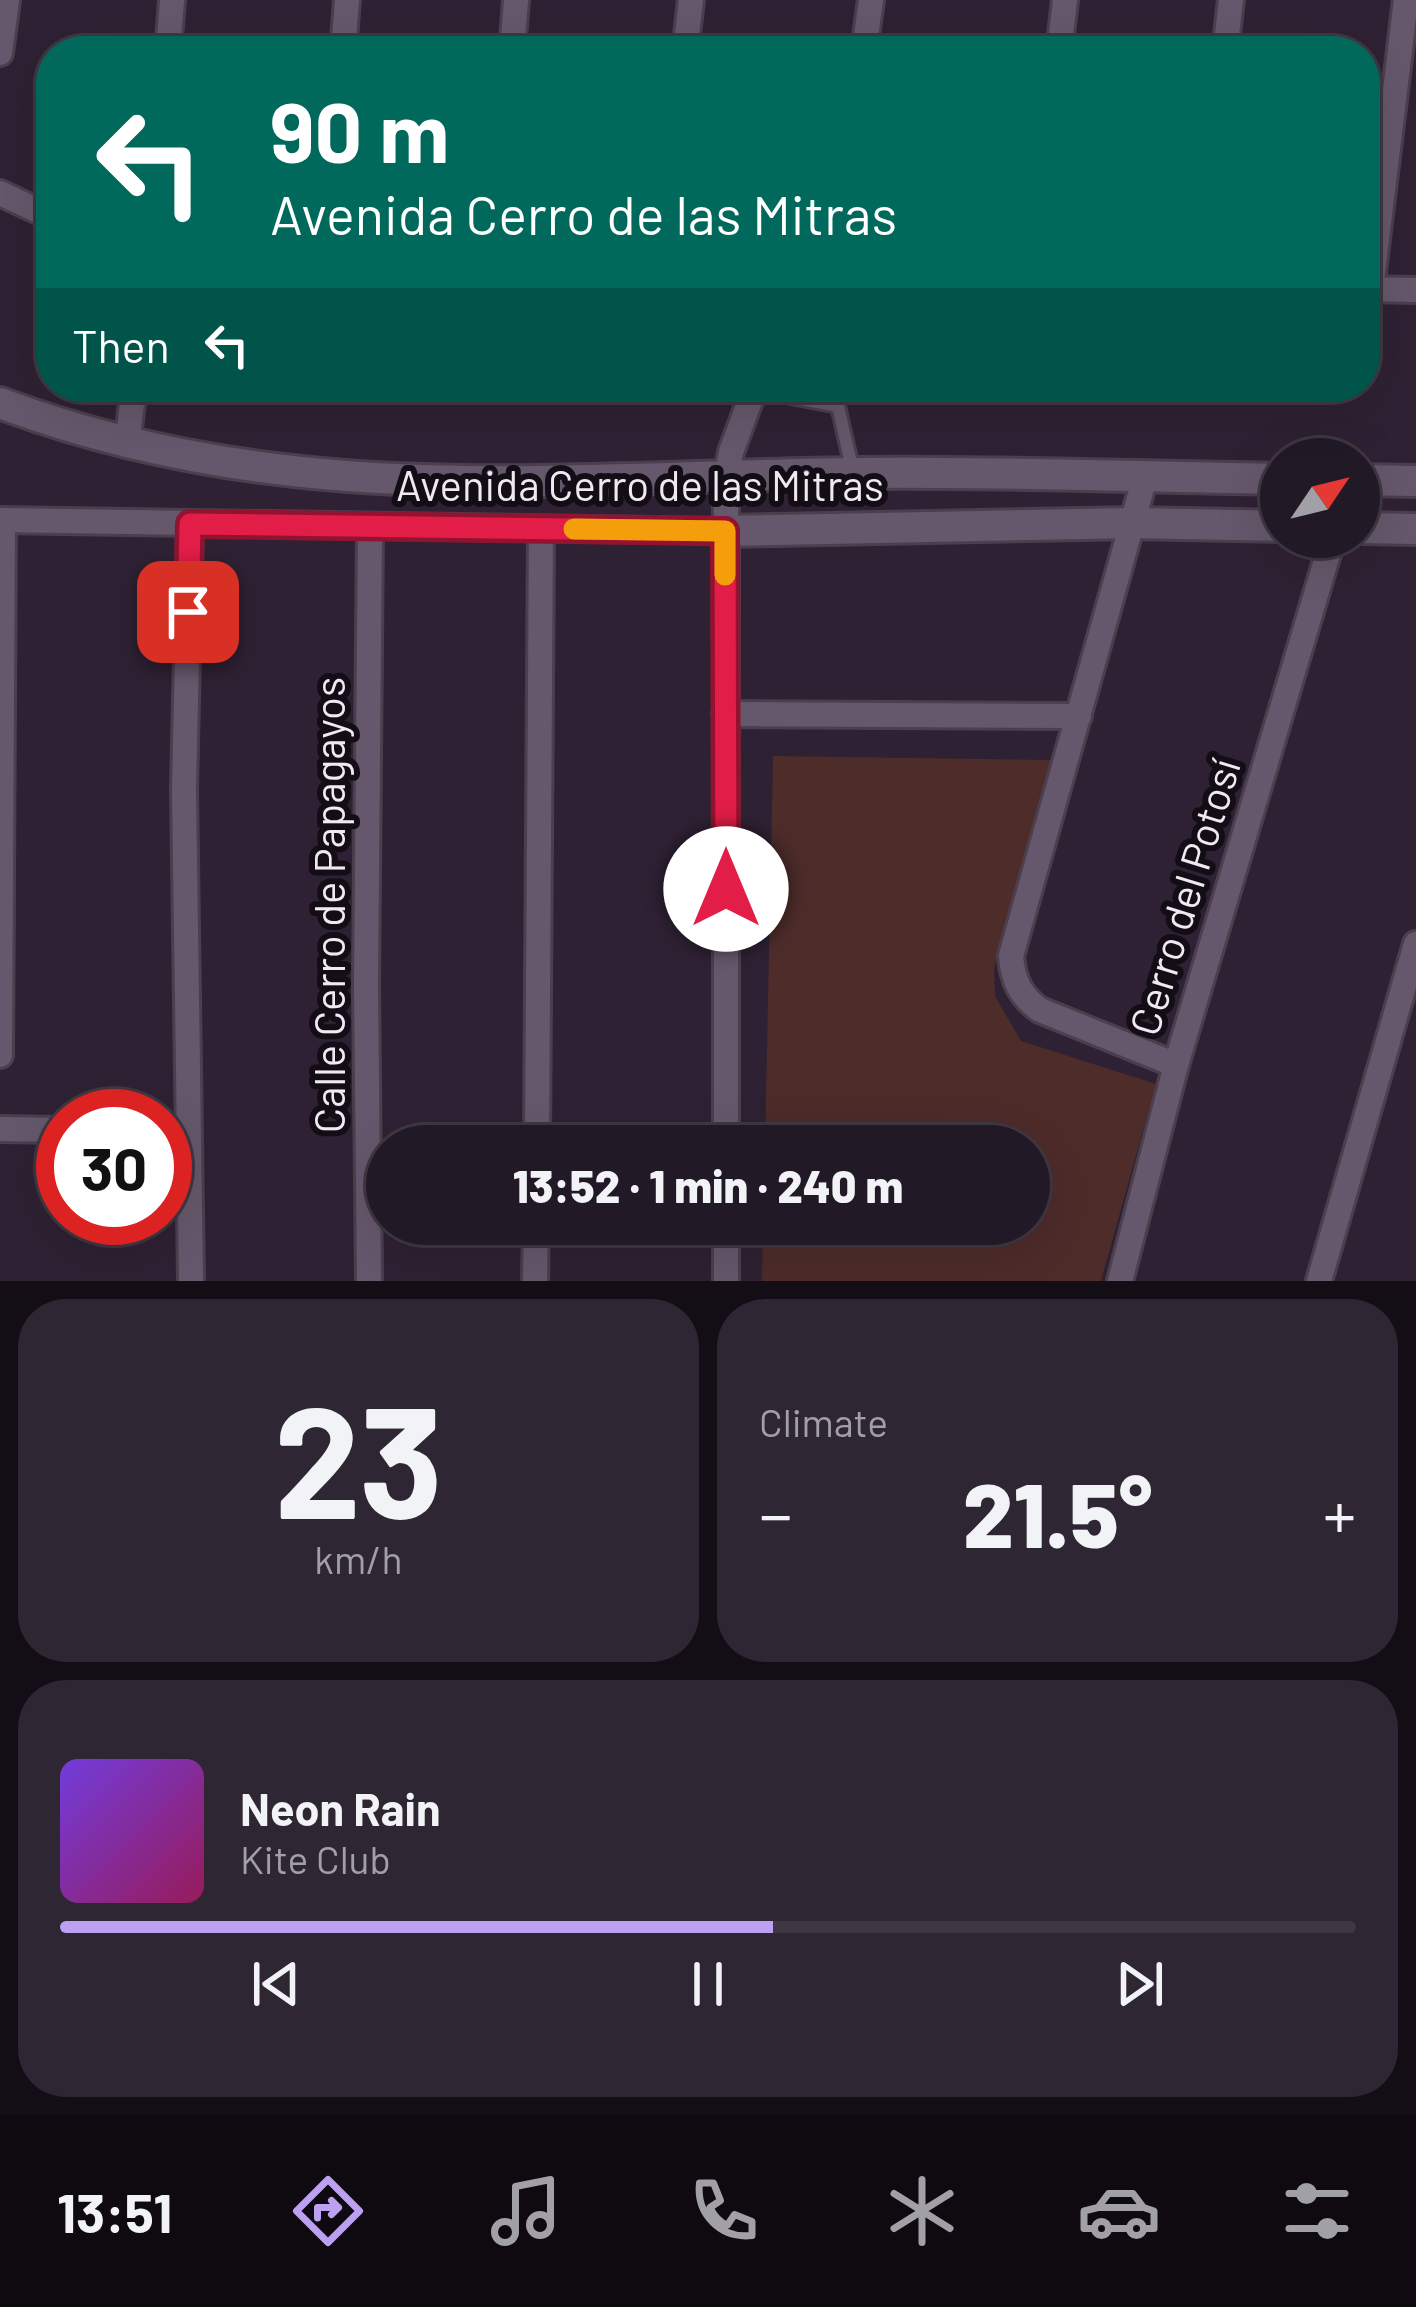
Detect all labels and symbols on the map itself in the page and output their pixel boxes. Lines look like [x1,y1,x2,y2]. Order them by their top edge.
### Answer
north arrow [1260,438,1380,558]
street label: Avenida Cerro de las Mitras [396,459,884,509]
pin [137,561,239,663]
street label: Calle Cerro de Papagayos [303,677,354,1133]
street label: Cerro del Potosí [1117,752,1249,1041]
position arrow [663,826,789,952]
speed limit sign: 30 [36,1089,192,1245]

